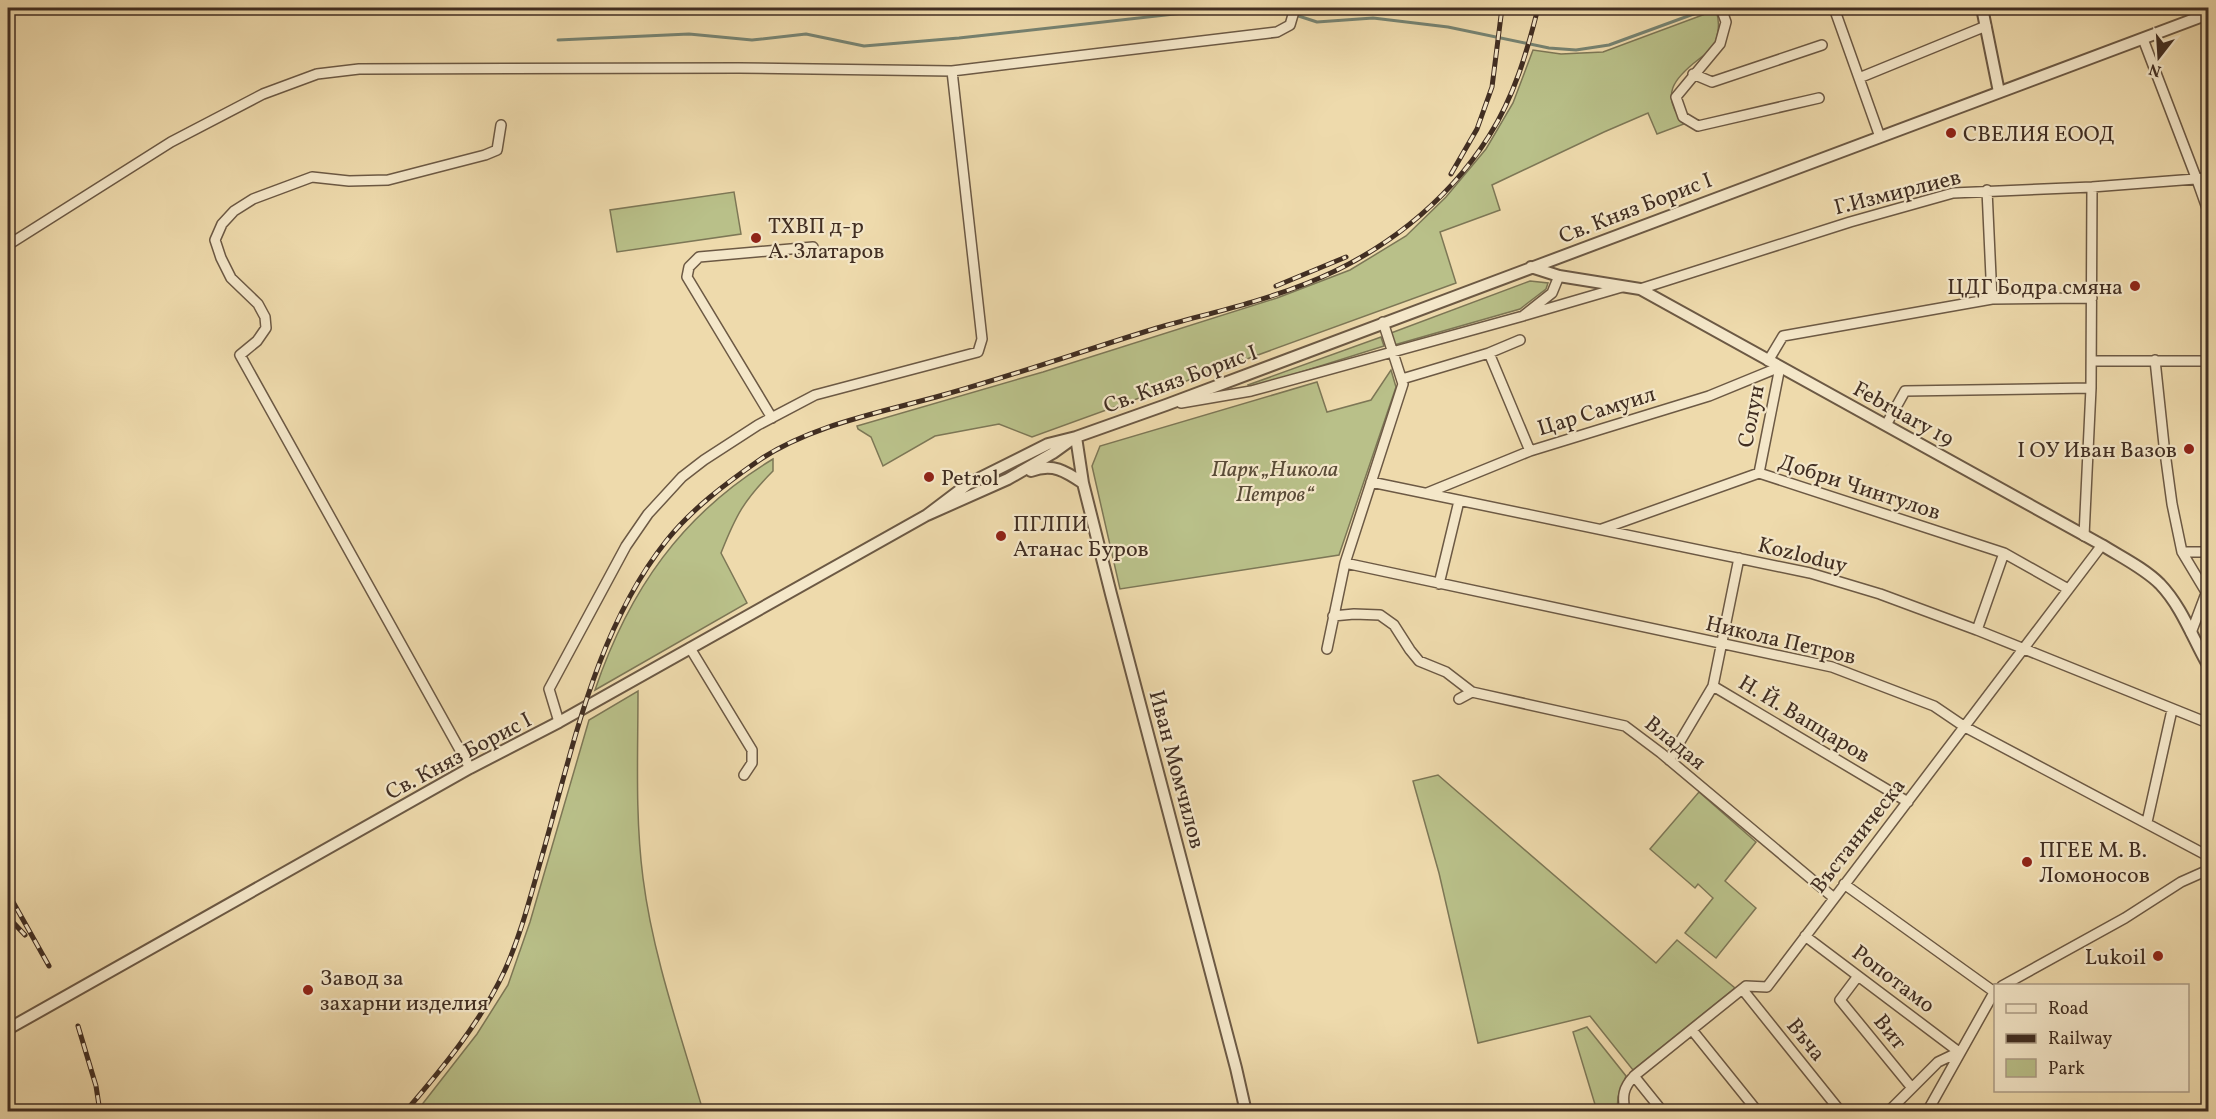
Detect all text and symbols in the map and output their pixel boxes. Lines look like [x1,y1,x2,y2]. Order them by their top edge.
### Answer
north arrow [2129,27,2189,87]
text: N [2146,57,2164,82]
place label: СВЕЛИЯ ЕООД [1963,120,2115,151]
marker: СВЕЛИЯ ЕООД [1944,126,1958,140]
street label: Г.Измирлиев [1831,163,1964,224]
street label: Св. Княз Борис I [1555,166,1717,253]
place label: ТХВП д-р А. Златаров [768,212,884,268]
marker: ТХВП д-р А. Златаров [749,231,763,245]
place label: ЦДГ Бодра смяна [1947,273,2123,304]
marker: ЦДГ Бодра смяна [2128,279,2142,293]
street label: Св. Княз Борис I [1099,338,1262,423]
street label: February 19 [1847,375,1959,456]
street label: Цар Самуил [1534,380,1660,445]
street label: Солун [1731,383,1774,450]
place label: I ОУ Иван Вазов [2017,436,2177,467]
marker: I ОУ Иван Вазов [2182,442,2196,456]
street label: Добри Чинтулов [1774,448,1944,529]
park label: Парк „Никола Петров“ [1211,455,1339,511]
place label: Petrol [941,464,999,495]
marker: Petrol [922,470,936,484]
place label: ПГЛПИ Атанас Буров [1013,510,1149,566]
marker: ПГЛПИ Атанас Буров [994,529,1008,543]
street label: Kozloduy [1754,530,1850,583]
street label: Никола Петров [1702,609,1859,674]
street label: Н. Й. Вапцаров [1732,668,1876,772]
street label: Иван Момчилов [1140,687,1212,852]
street label: Св. Княз Борис I [380,706,538,809]
street label: Владая [1637,709,1712,779]
street label: Въстаническа [1804,772,1914,901]
place label: ПГЕЕ М. В. Ломоносов [2039,836,2150,892]
marker: ПГЕЕ М. В. Ломоносов [2020,855,2034,869]
street label: Ропотамо [1844,938,1941,1022]
place label: Lukoil [2085,943,2146,974]
marker: Lukoil [2151,949,2165,963]
place label: Завод за захарни изделия [320,964,489,1020]
marker: Завод за захарни изделия [301,983,315,997]
legend [1994,984,2189,1092]
text: Road [2048,997,2089,1022]
street label: Вит [1865,1008,1913,1057]
street label: Въча [1778,1012,1832,1069]
text: Railway [2048,1027,2112,1052]
text: Park [2048,1057,2085,1082]

